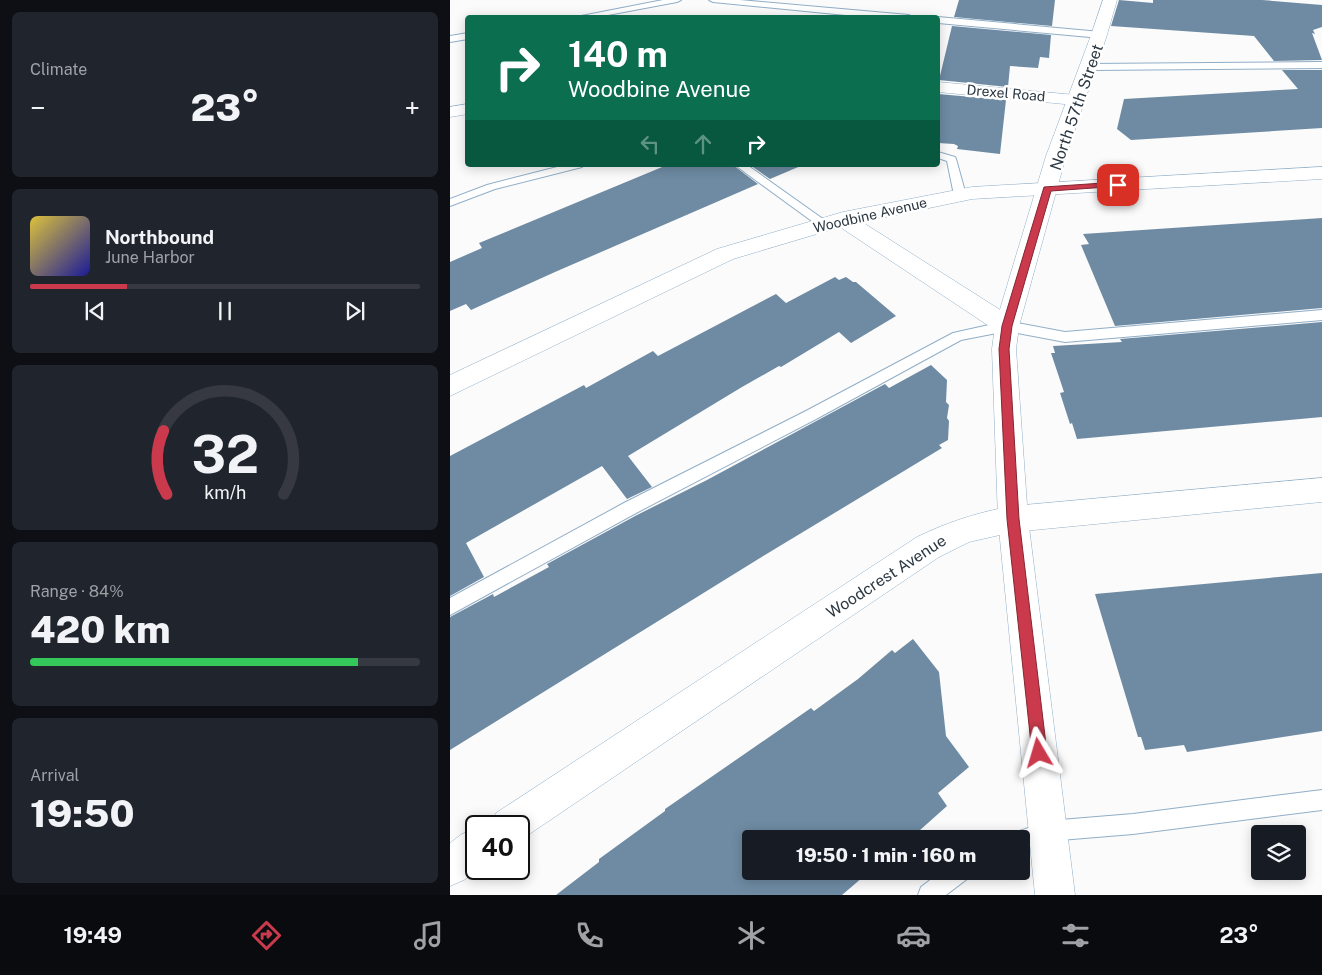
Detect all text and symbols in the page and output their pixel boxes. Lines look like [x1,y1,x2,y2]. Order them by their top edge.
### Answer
text: 140 m [568,34,668,75]
icon: right [485,35,550,100]
street label: North 57th Street [1046,42,1107,173]
text: Climate [30,60,87,79]
text: Woodbine Avenue [568,76,751,102]
street label: Drexel Road [966,82,1046,104]
text: 23° [191,85,259,130]
text: − [30,91,46,124]
text: + [404,91,420,124]
icon: left [636,130,664,158]
icon: ahead [689,130,717,158]
icon: right [742,130,770,158]
pin [1097,164,1139,206]
icon: arrive [1104,171,1132,199]
street label: Woodbine Avenue [812,194,929,236]
text: Northbound [105,226,214,248]
text: June Harbor [105,248,195,267]
icon: previous [81,297,109,325]
icon: pause [211,297,239,325]
icon: next [341,297,369,325]
text: 32 [191,424,259,485]
text: km/h [204,482,246,503]
street label: Woodcrest Avenue [823,531,950,622]
text: Range · 84% [30,582,124,601]
text: 420 km [30,607,170,652]
position arrow [1012,726,1064,778]
text: Arrival [30,766,79,785]
text: 19:50 [30,791,135,836]
speed limit sign: 40 [465,815,530,880]
map controls [1251,825,1306,880]
button: layers [1251,825,1306,880]
text: 19:50 · 1 min · 160 m [796,844,976,866]
icon: directions [249,918,284,953]
icon: music [411,918,446,953]
icon: phone [572,918,607,953]
icon: climate [734,918,769,953]
icon: car [896,918,931,953]
icon: filters [1058,918,1093,953]
text: 19:49 [63,922,122,948]
text: 23° [1220,922,1259,948]

